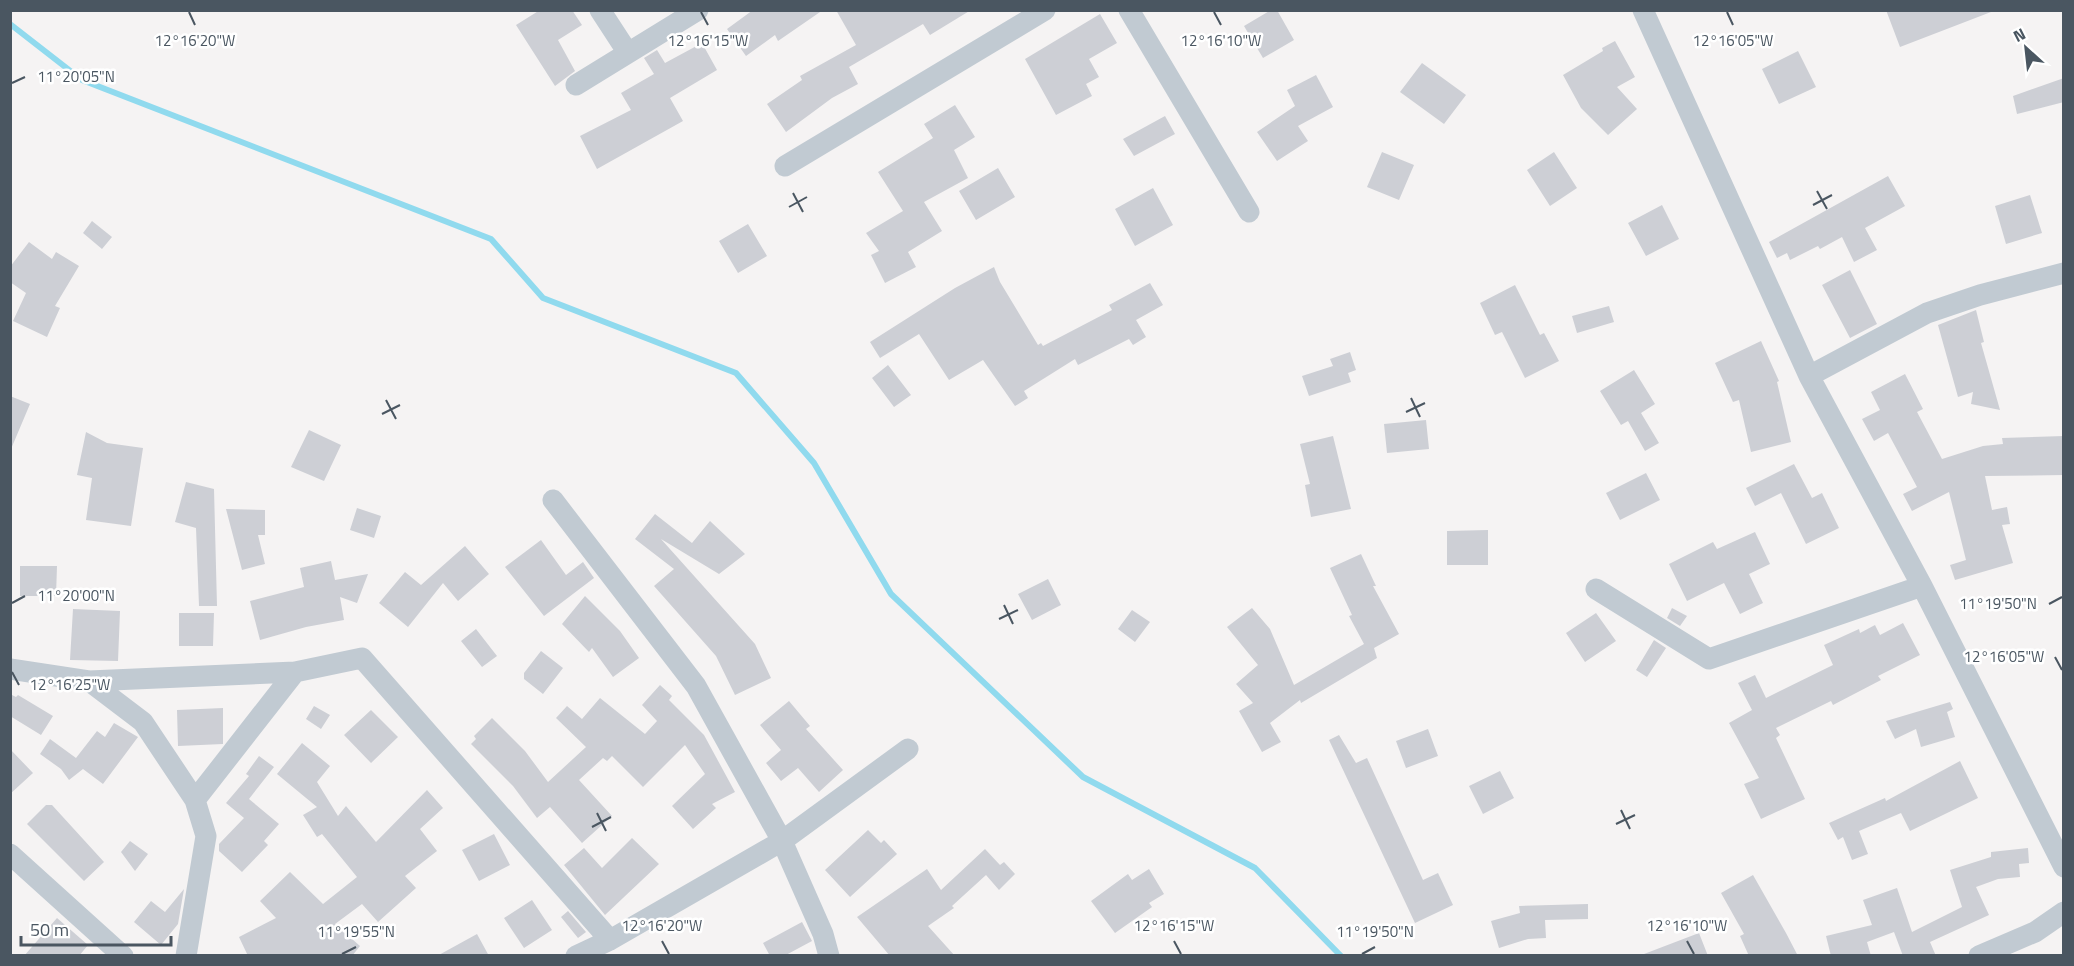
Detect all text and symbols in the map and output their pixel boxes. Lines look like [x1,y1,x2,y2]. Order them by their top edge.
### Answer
north arrow [1996,18,2056,78]
text: N [2009,21,2030,48]
text: 12°16'20"W [155,29,235,52]
text: 12°16'15"W [668,29,748,52]
text: 12°16'10"W [1181,29,1261,52]
text: 12°16'05"W [1693,29,1773,52]
text: 11°20'05"N [37,65,115,88]
text: 11°20'00"N [37,584,115,607]
text: 11°19'50"N [1959,592,2037,615]
text: 12°16'05"W [1964,645,2044,668]
text: 12°16'25"W [30,673,110,696]
scale bar [21,909,171,947]
text: 12°16'20"W [622,914,702,937]
text: 12°16'15"W [1134,914,1214,937]
text: 12°16'10"W [1647,914,1727,937]
text: 50 m [30,916,69,943]
text: 11°19'55"N [317,920,395,943]
text: 11°19'50"N [1336,920,1414,943]

